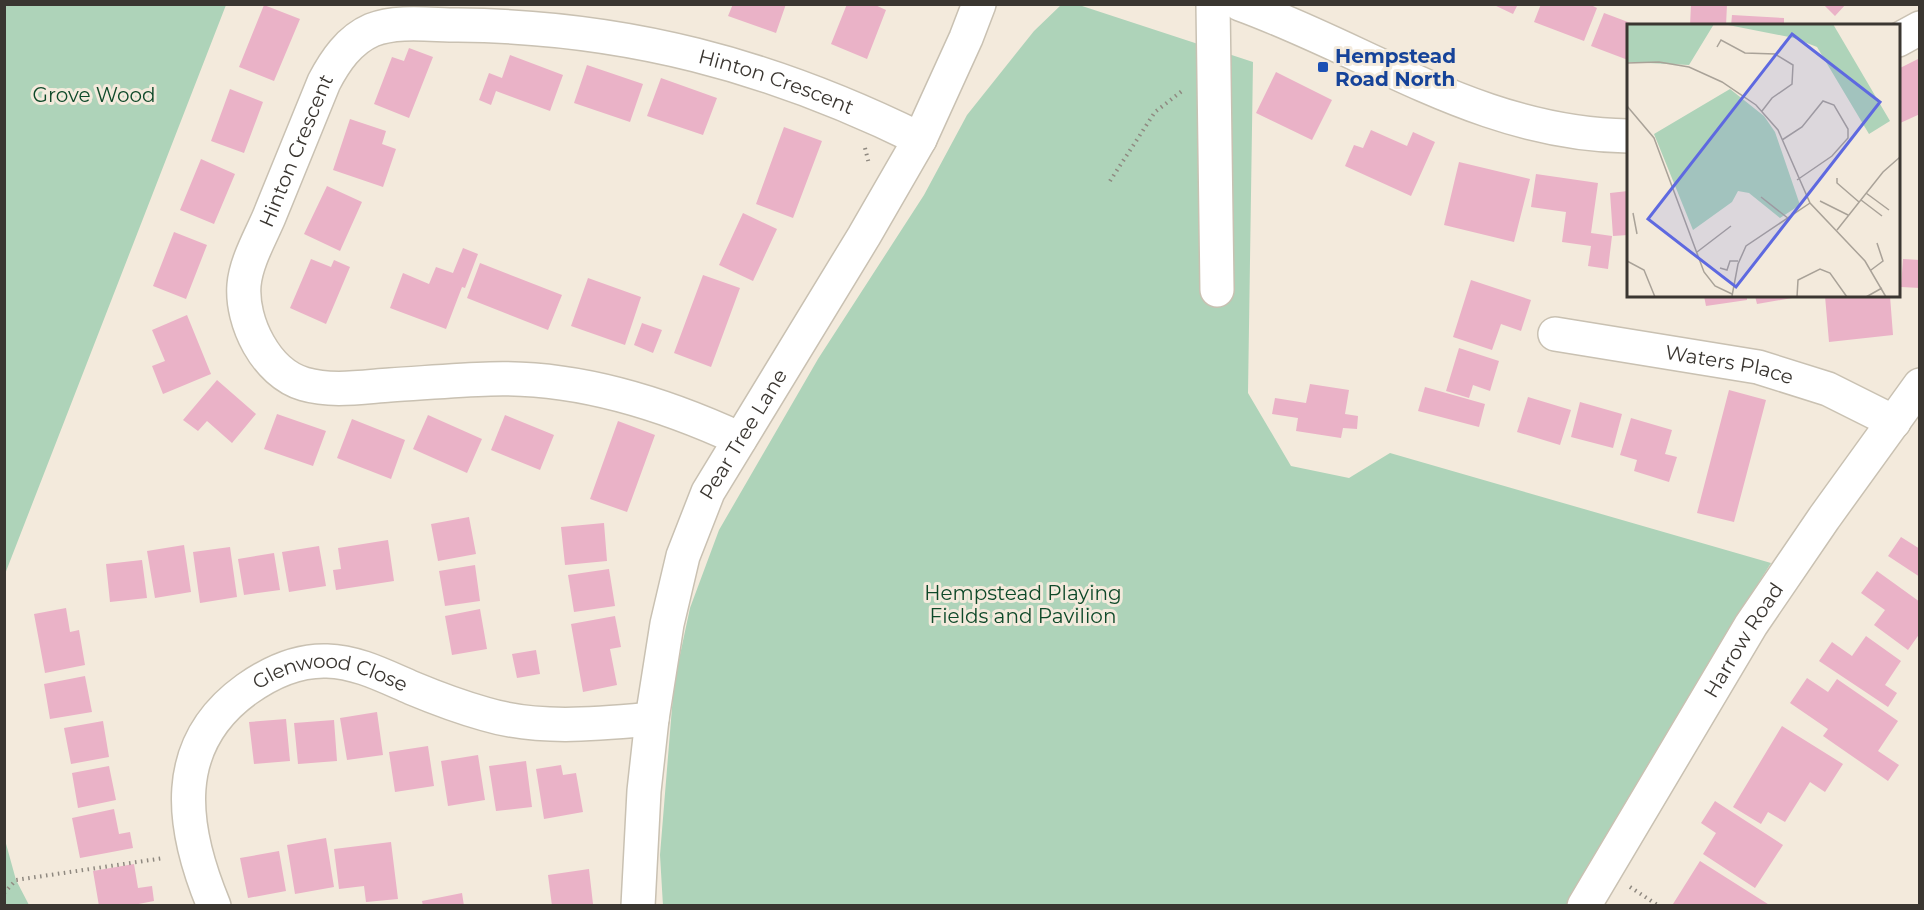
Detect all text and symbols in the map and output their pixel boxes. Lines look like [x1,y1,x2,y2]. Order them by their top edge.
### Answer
inset map [1627,24,1900,297]
street label: Hinton Crescent [696,44,858,119]
place label: Hempstead Road North [1335,44,1456,91]
marker: Hempstead Road North [1316,60,1330,74]
street label: Hinton Crescent [254,70,338,231]
park label: Grove Wood [32,83,156,107]
street label: Waters Place [1663,340,1797,389]
street label: Pear Tree Lane [694,365,792,504]
street label: Harrow Road [1699,578,1788,702]
park label: Hempstead Playing Fields and Pavilion [924,581,1122,628]
text: Glenwood Close [248,649,411,697]
street label: Glenwood Close [251,677,413,701]

